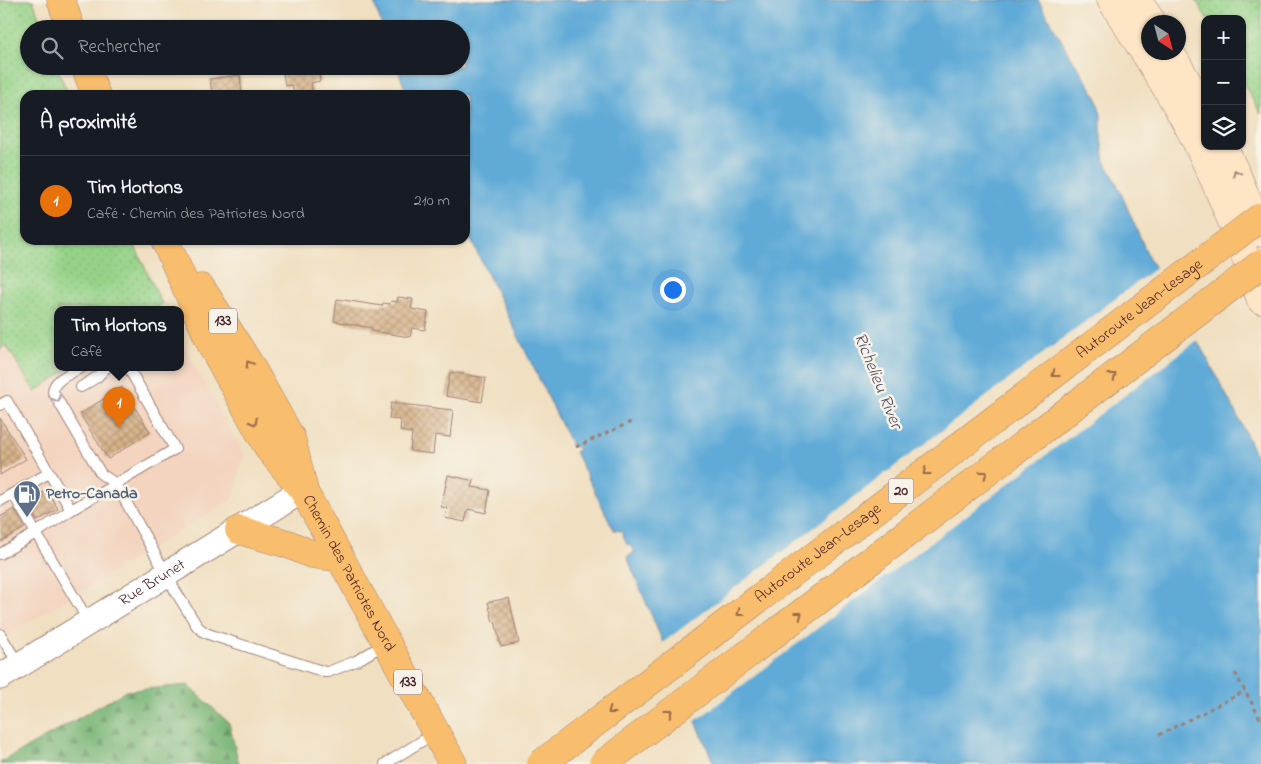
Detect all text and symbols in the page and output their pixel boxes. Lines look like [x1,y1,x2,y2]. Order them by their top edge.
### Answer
north arrow [1141,15,1186,60]
map controls [1201,15,1246,150]
button: + [1201,15,1246,60]
search box [20,20,470,75]
icon: search [38,34,66,62]
text: Rechercher [78,34,161,61]
button: − [1201,60,1246,105]
button: layers [1201,105,1246,150]
text: À proximité [40,108,137,138]
one-way arrow [1232,169,1242,178]
text: Tim Hortons [87,175,183,202]
text: 1 [53,189,59,213]
text: 210 m [414,189,450,213]
text: Café · Chemin des Patriotes Nord [87,202,305,226]
street label: Autoroute Jean-Lesage [1071,253,1209,365]
your location [660,277,686,303]
popup [54,306,184,371]
road number: 133 [209,308,237,334]
text: Tim Hortons [71,313,167,340]
water label: Richelieu River [846,329,909,435]
text: Café [71,340,102,364]
one-way arrow [245,360,255,369]
one-way arrow [1052,368,1061,376]
one-way arrow [1107,373,1117,382]
pin: 1 [103,387,135,428]
one-way arrow [51,394,61,403]
one-way arrow [248,416,258,425]
one-way arrow [922,466,932,475]
one-way arrow [978,472,987,480]
road number: 20 [888,478,914,504]
fuel station icon: Petro-Canada [12,479,42,518]
place label: Petro-Canada [46,482,138,506]
street label: Chemin des Patriotes Nord [296,491,401,656]
street label: Autoroute Jean-Lesage [750,497,887,609]
street label: Rue Brunet [114,553,191,613]
one-way arrow [737,607,746,616]
one-way arrow [793,612,803,621]
road number: 133 [394,670,422,694]
one-way arrow [607,705,617,714]
one-way arrow [663,711,672,719]

